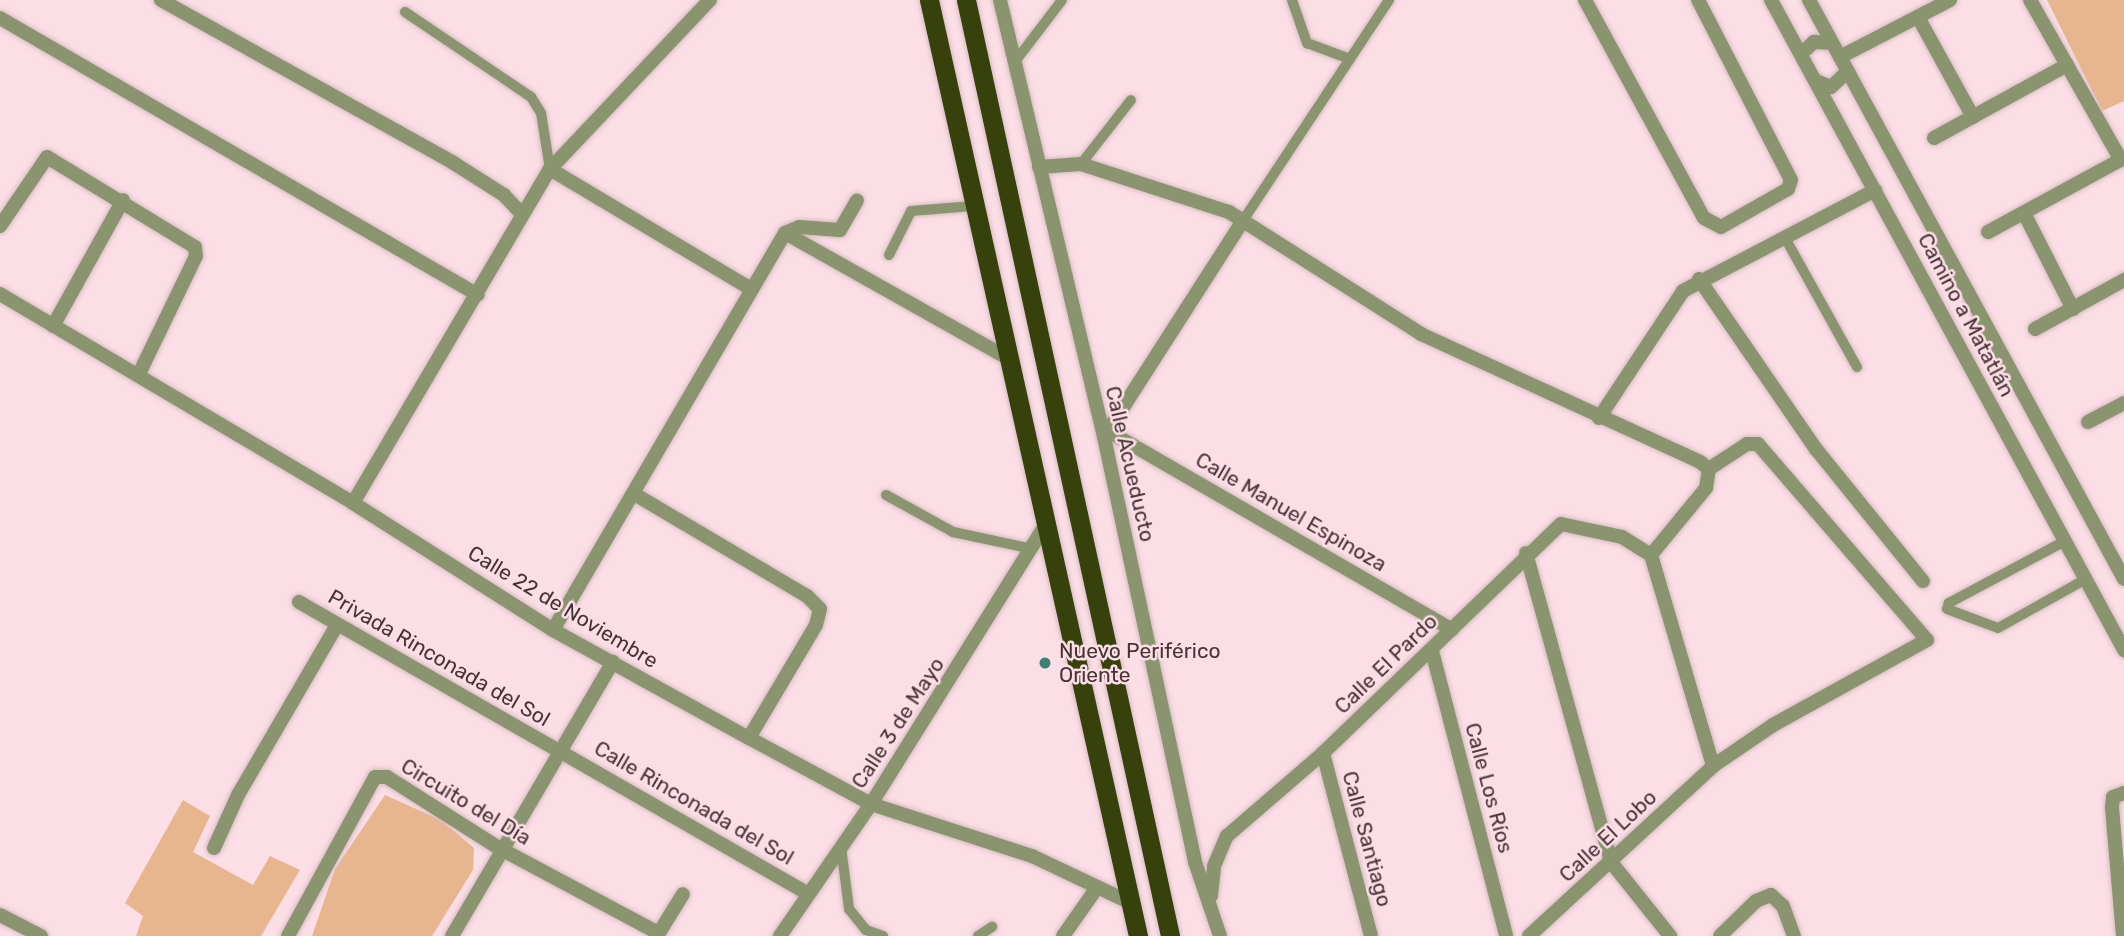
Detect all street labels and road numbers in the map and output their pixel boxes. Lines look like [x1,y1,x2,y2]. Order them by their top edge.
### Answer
street label: Camino a Matatlán [1912,229,2020,401]
street label: Calle Acueducto [1100,383,1160,545]
street label: Calle Manuel Espinoza [1191,447,1391,577]
street label: Calle 22 de Noviembre [463,540,663,674]
street label: Privada Rinconada del Sol [324,584,554,732]
street label: Calle El Pardo [1329,609,1443,719]
street label: Calle 3 de Mayo [846,653,950,793]
street label: Calle Los Ríos [1460,720,1518,856]
street label: Calle Rinconada del Sol [590,736,798,870]
street label: Circuito del Día [396,753,536,851]
street label: Calle Santiago [1337,768,1397,910]
street label: Calle El Lobo [1554,785,1662,887]

